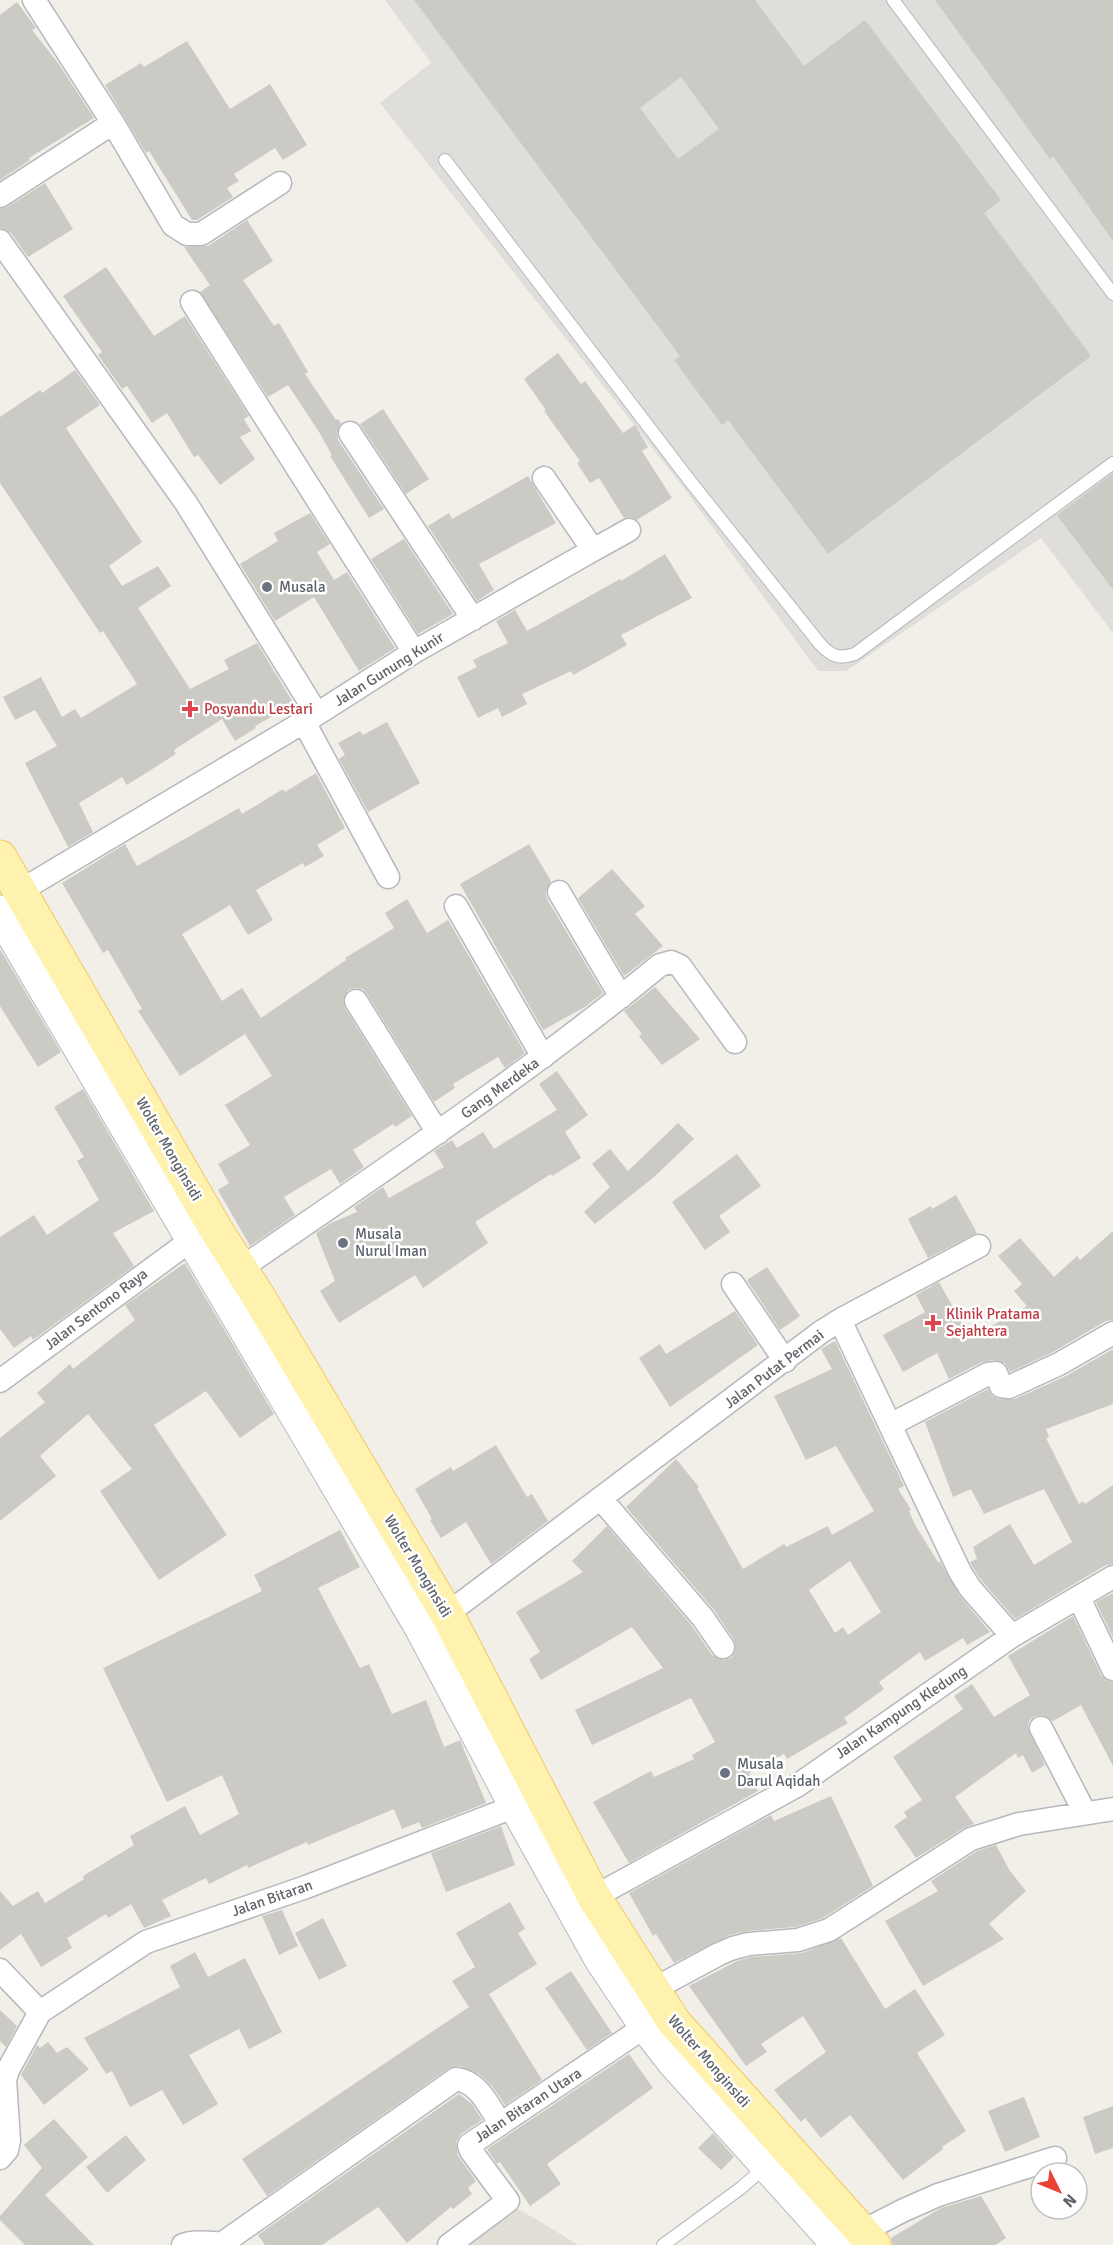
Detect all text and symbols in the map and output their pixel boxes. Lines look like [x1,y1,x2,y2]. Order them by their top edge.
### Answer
place label: Musala [279,578,326,596]
marker: Musala [260,580,274,594]
street label: Jalan Gunung Kunir [331,628,447,710]
marker: Posyandu Lestari [181,700,199,718]
place label: Posyandu Lestari [204,700,313,718]
street label: Gang Merdeka [457,1054,543,1122]
street label: Wolter Monginsidi [132,1094,206,1204]
place label: Musala Nurul Iman [355,1225,427,1260]
marker: Musala Nurul Iman [336,1236,350,1250]
street label: Jalan Sentono Raya [41,1264,151,1354]
place label: Klinik Pratama Sejahtera [946,1305,1040,1340]
marker: Klinik Pratama Sejahtera [924,1314,942,1332]
street label: Jalan Putat Permai [721,1326,827,1412]
street label: Wolter Monginsidi [380,1511,456,1621]
street label: Jalan Kampung Kledung [832,1661,970,1763]
place label: Musala Darul Aqidah [737,1755,820,1790]
marker: Musala Darul Aqidah [718,1766,732,1780]
street label: Jalan Bitaran [229,1876,315,1920]
street label: Wolter Monginsidi [664,2011,754,2111]
street label: Jalan Bitaran Utara [471,2064,585,2146]
north arrow [1029,2161,1089,2221]
text: N [1058,2190,1080,2211]

